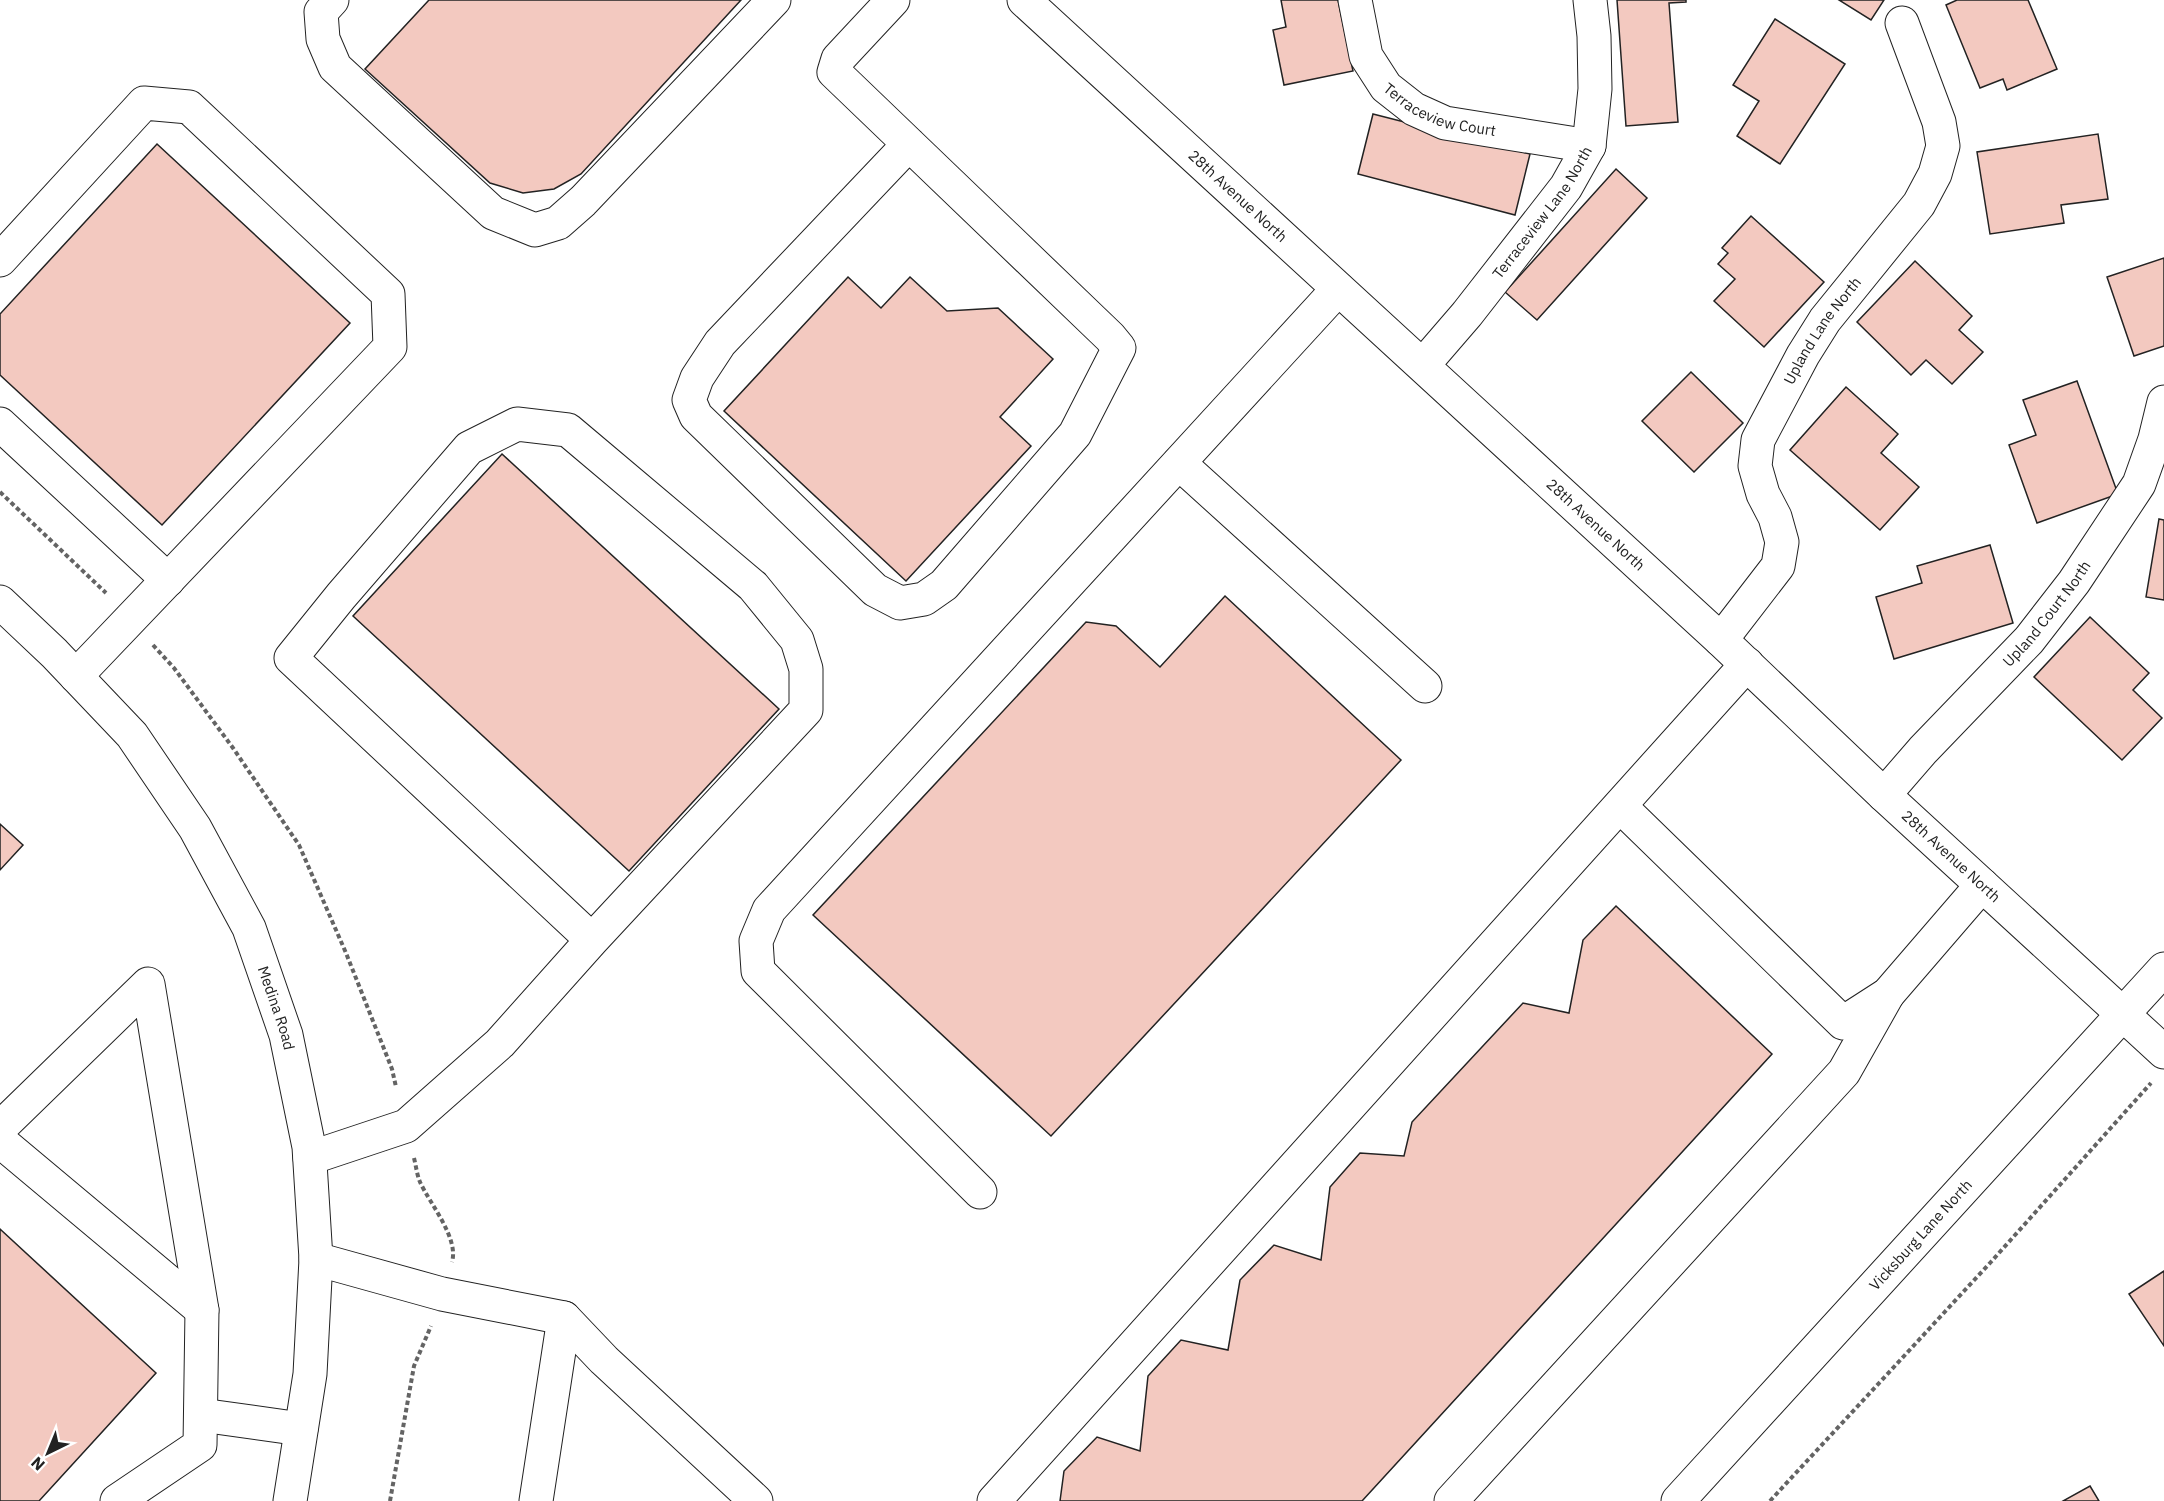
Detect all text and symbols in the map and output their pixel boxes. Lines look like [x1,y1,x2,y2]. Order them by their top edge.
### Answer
street label: Terraceview Court [1380,79,1497,140]
street label: Terraceview Lane North [1488,143,1596,282]
street label: 28th Avenue North [1185,146,1291,246]
street label: Upland Lane North [1779,273,1865,388]
street label: 28th Avenue North [1543,474,1649,575]
street label: Upland Court North [1998,557,2095,671]
street label: 28th Avenue North [1898,806,2005,906]
street label: Medina Road [254,963,299,1052]
street label: Vicksburg Lane North [1865,1175,1976,1294]
north arrow [18,1423,78,1483]
text: N [27,1453,49,1475]

